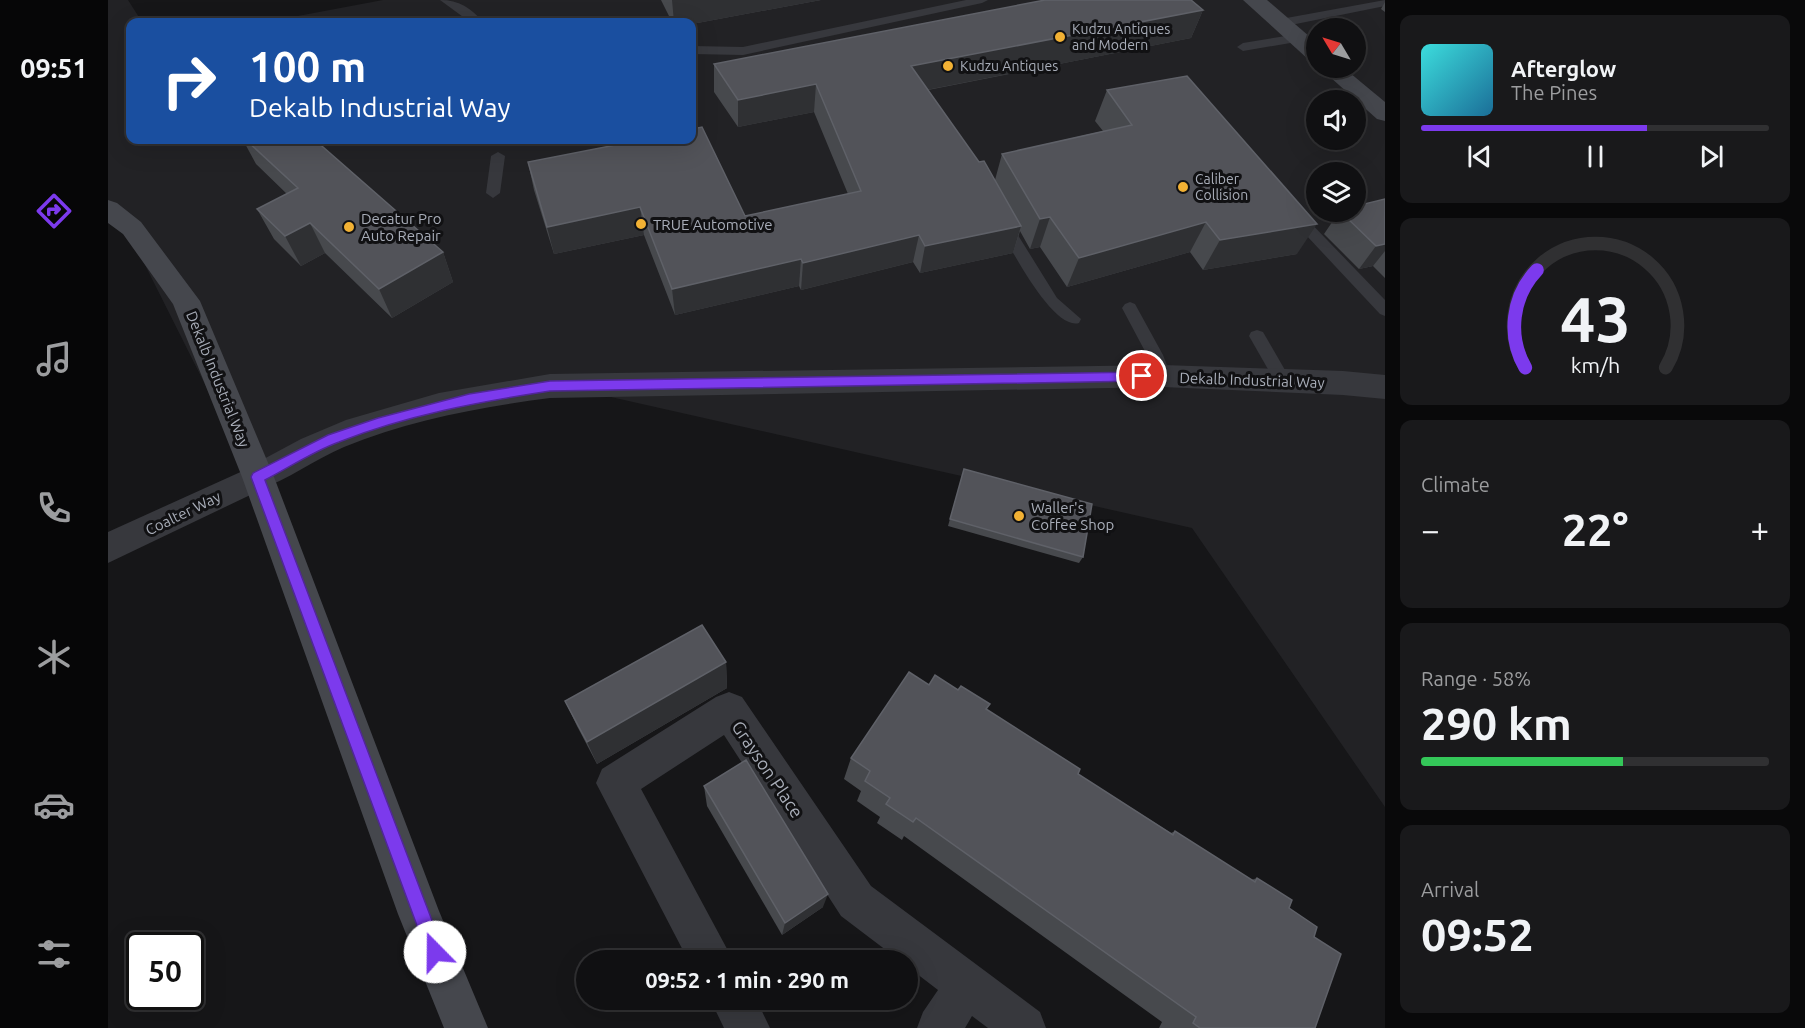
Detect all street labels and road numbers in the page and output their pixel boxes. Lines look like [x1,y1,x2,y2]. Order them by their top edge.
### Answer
street label: Dekalb Industrial Way [183,308,253,450]
street label: Dekalb Industrial Way [1179,369,1325,391]
street label: Coalter Way [143,488,223,538]
street label: Grayson Place [728,717,808,821]

